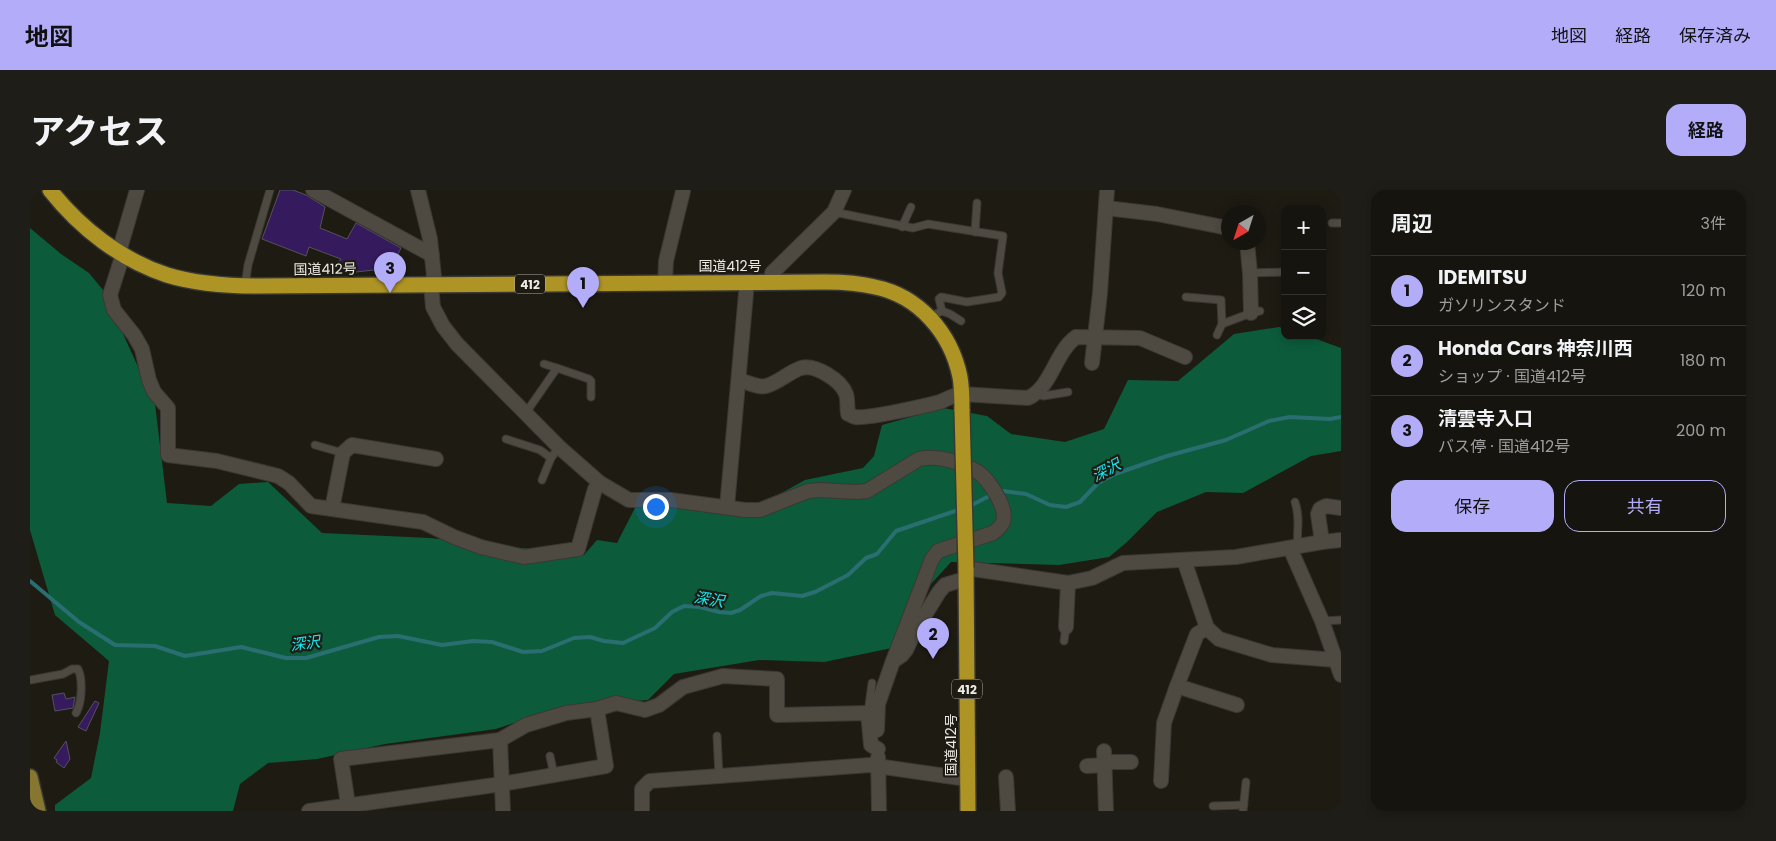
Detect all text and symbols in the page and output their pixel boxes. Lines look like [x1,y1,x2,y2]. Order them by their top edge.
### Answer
text: 地図 [25,20,73,53]
text: 地図 [1551,23,1587,48]
text: 経路 [1615,23,1651,48]
text: 保存済み [1679,23,1751,48]
button: 経路 [1666,104,1746,156]
text: アクセス [30,107,168,156]
north arrow [1221,205,1266,250]
map controls [1281,205,1326,340]
button: + [1281,205,1326,250]
text: 周辺 [1391,209,1433,238]
text: 3件 [1701,212,1726,235]
button: − [1281,250,1326,295]
pin: 3 [374,252,406,293]
street label: 国道412号 [698,256,762,276]
street label: 国道412号 [293,258,357,280]
text: IDEMITSU [1438,264,1527,291]
pin: 1 [567,267,599,308]
road number: 412 [515,275,545,294]
text: 1 [1404,279,1410,302]
text: 120 m [1681,279,1726,302]
text: ガソリンスタンド [1438,294,1566,317]
button: layers [1281,295,1326,340]
text: Honda Cars 神奈川西 [1438,335,1633,362]
text: 2 [1402,349,1412,372]
text: 180 m [1680,349,1726,372]
text: ショップ · 国道412号 [1438,365,1586,388]
text: 清雲寺入口 [1438,405,1533,432]
text: 3 [1402,419,1412,442]
text: 200 m [1676,419,1726,442]
text: バス停 · 国道412号 [1438,435,1570,458]
water label: 深沢 [1088,453,1126,486]
button: 保存 [1391,480,1554,532]
button: 共有 [1564,480,1726,532]
your location [643,494,669,520]
water label: 深沢 [693,586,727,612]
pin: 2 [917,618,949,659]
water label: 深沢 [289,630,323,655]
road number: 412 [952,679,982,698]
street label: 国道412号 [941,713,961,777]

